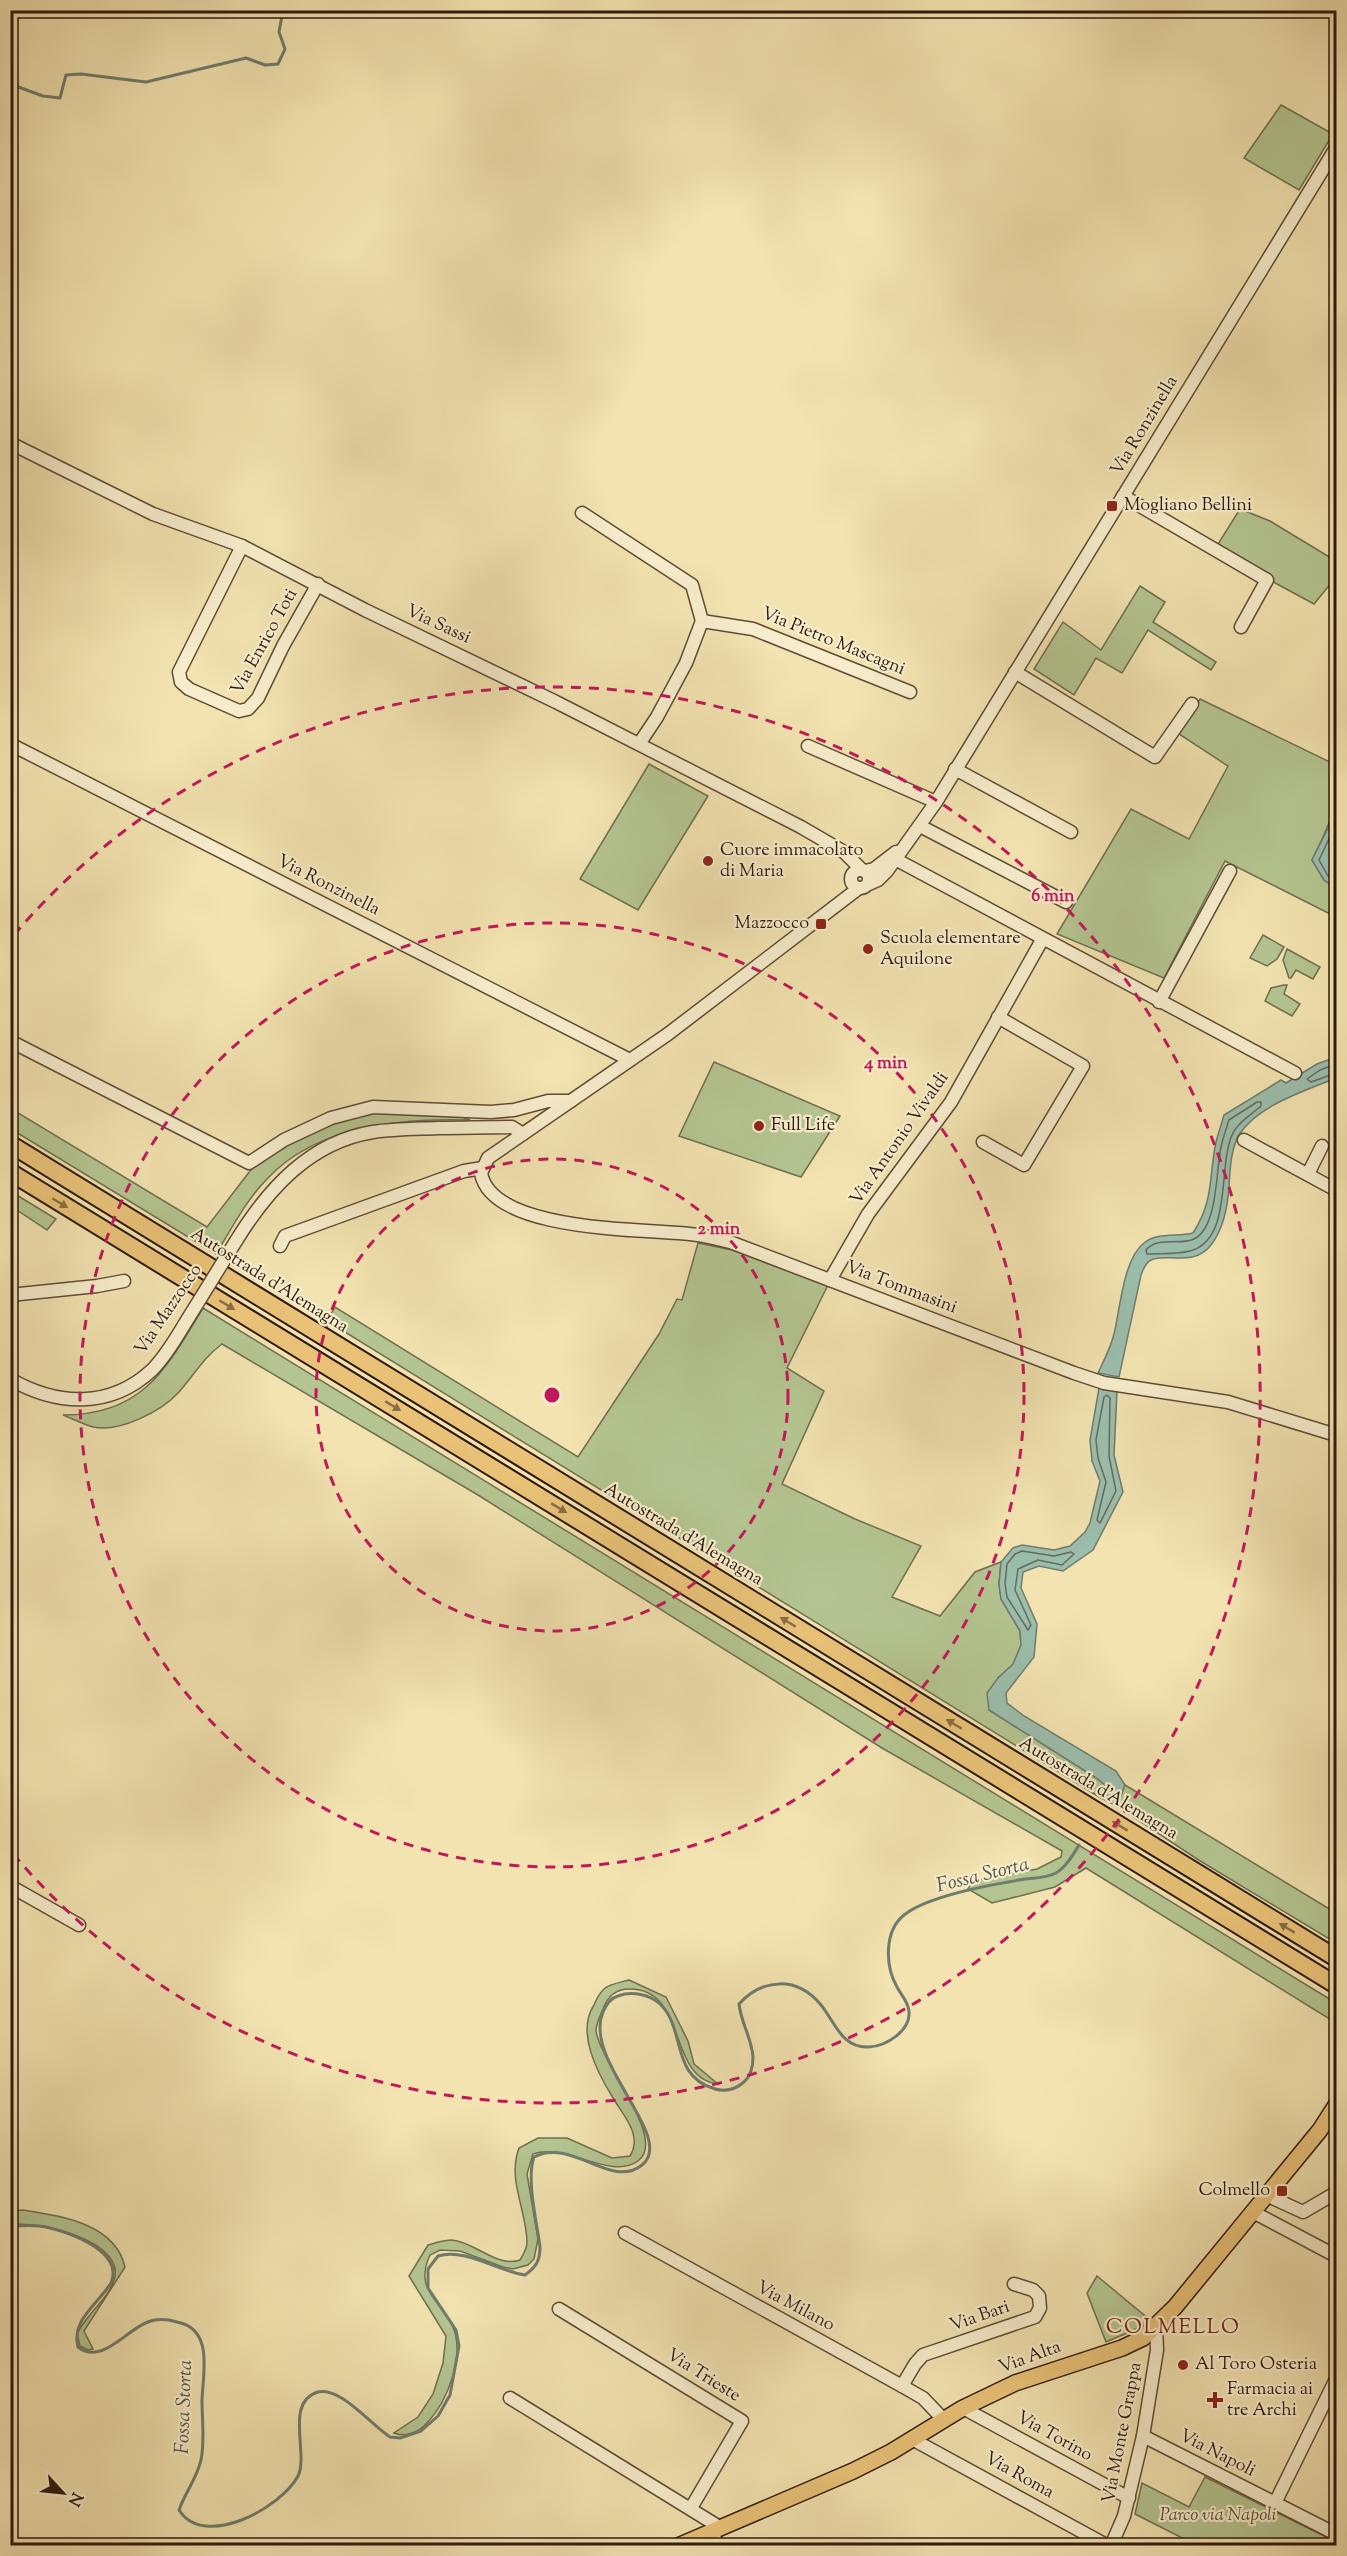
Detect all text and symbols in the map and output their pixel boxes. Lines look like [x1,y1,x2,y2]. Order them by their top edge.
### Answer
street label: Via Ronzinella [1105,371,1185,481]
place label: Mogliano Bellini [1124,493,1252,519]
marker: Mogliano Bellini [1105,499,1119,513]
street label: Via Enrico Toti [225,584,305,700]
street label: Via Sassi [401,599,475,651]
street label: Via Pietro Mascagni [757,601,909,683]
place label: Cuore immacolato di Maria [720,838,864,885]
street label: Via Ronzinella [272,849,384,923]
marker: Cuore immacolato di Maria [701,854,715,868]
text: 6 min [1031,884,1075,910]
place label: Mazzocco [735,911,809,937]
marker: Mazzocco [814,917,828,931]
place label: Scuola elementare Aquilone [880,926,1021,973]
marker: Scuola elementare Aquilone [861,942,875,956]
text: 4 min [863,1051,908,1077]
street label: Via Antonio Vivaldi [844,1067,956,1211]
place label: Full Life [771,1113,835,1139]
marker: Full Life [752,1119,766,1133]
one-way arrow [52,1197,68,1208]
text: 2 min [698,1217,741,1243]
street label: Autostrada d'Alemagna [185,1222,353,1340]
street label: Via Tommasini [841,1255,961,1321]
street label: Via Mazzocco [129,1259,209,1361]
one-way arrow [219,1299,235,1310]
centre of rings [542,1385,562,1405]
one-way arrow [385,1401,401,1412]
street label: Autostrada d'Alemagna [598,1477,768,1593]
one-way arrow [551,1503,567,1514]
one-way arrow [780,1617,796,1628]
one-way arrow [946,1718,962,1729]
street label: Autostrada d'Alemagna [1013,1731,1183,1847]
one-way arrow [1112,1820,1128,1831]
water label: Fossa Storta [933,1850,1033,1902]
one-way arrow [1279,1922,1295,1933]
place label: Colmello [1199,2178,1270,2204]
marker: Colmello [1275,2184,1289,2198]
street label: Via Milano [751,2275,839,2339]
street label: Via Bari [946,2295,1014,2339]
district label: COLMELLO [1106,2313,1240,2343]
street label: Via Alta [995,2335,1065,2381]
street label: Via Trieste [661,2343,745,2409]
place label: Al Toro Osteria [1195,2352,1317,2378]
marker: Al Toro Osteria [1176,2358,1190,2372]
water label: Fossa Storta [169,2359,201,2455]
street label: Via Monte Grappa [1097,2360,1149,2506]
place label: Farmacia ai tre Archi [1227,2377,1313,2424]
marker: Farmacia ai tre Archi [1208,2393,1222,2407]
street label: Via Torino [1011,2405,1097,2469]
street label: Via Napoli [1174,2424,1260,2484]
street label: Via Roma [979,2446,1059,2506]
north arrow [33,2463,93,2523]
text: N [61,2488,87,2510]
park label: Parco via Napoli [1160,2503,1276,2529]

